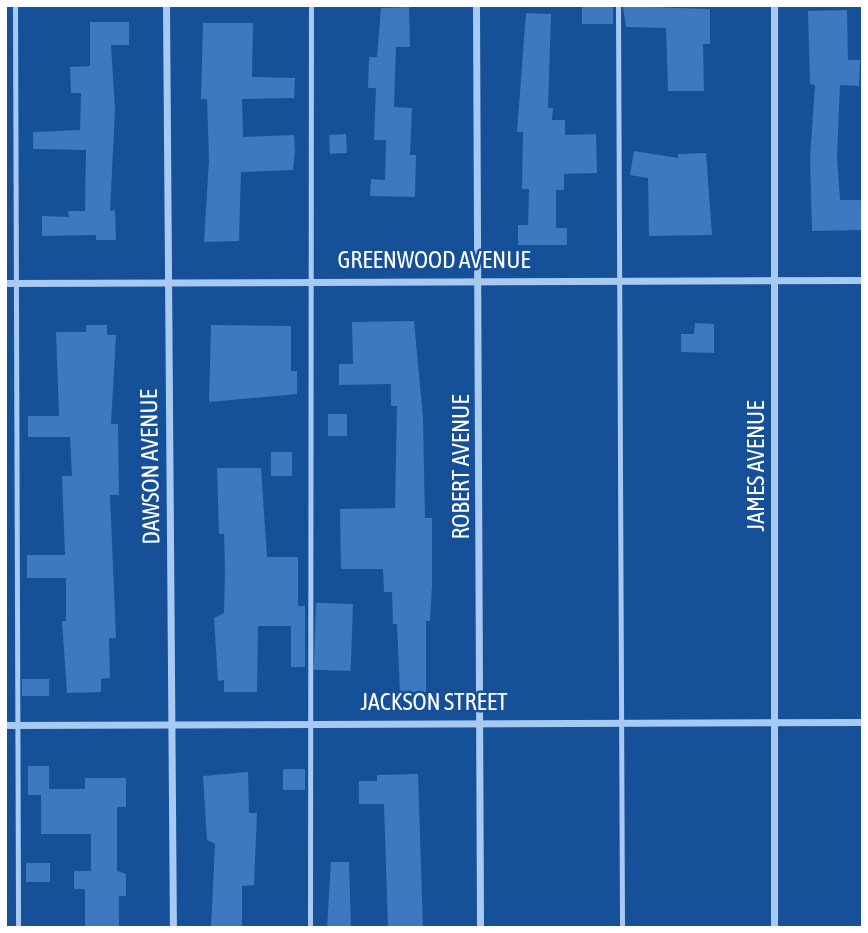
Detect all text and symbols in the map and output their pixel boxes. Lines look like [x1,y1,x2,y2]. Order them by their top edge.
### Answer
street label: GREENWOOD AVENUE [337,246,531,274]
street label: DAWSON AVENUE [134,389,166,545]
street label: ROBERT AVENUE [447,394,475,540]
street label: JAMES AVENUE [742,401,770,531]
street label: JACKSON STREET [360,688,508,716]

